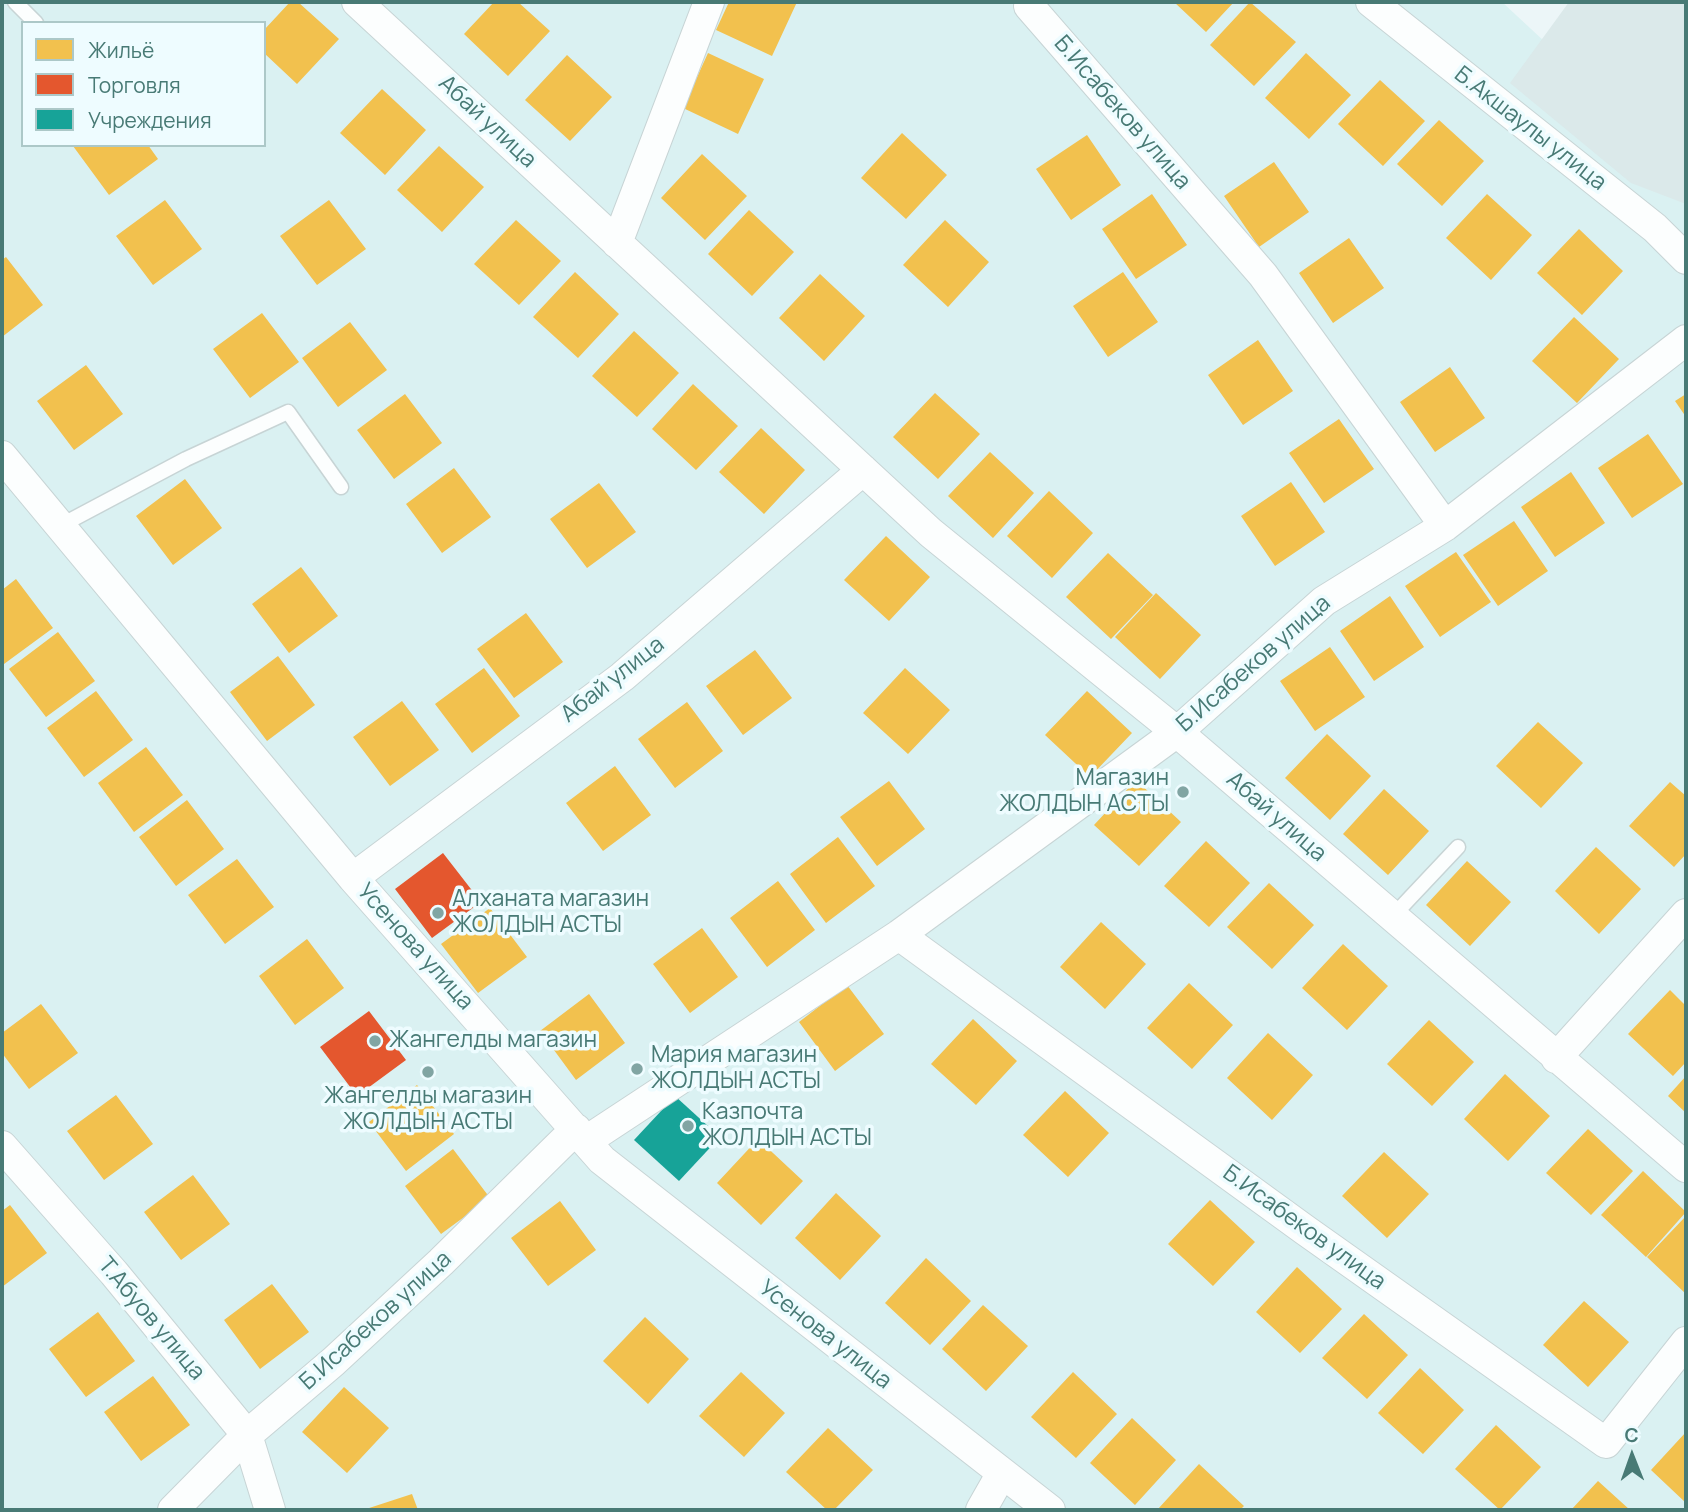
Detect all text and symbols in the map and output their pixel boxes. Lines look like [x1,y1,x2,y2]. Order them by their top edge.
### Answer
legend [21,21,266,147]
street label: Б.Исабеков улица [1048,31,1196,195]
text: Жильё [88,36,154,64]
street label: Б.Акшаулы улица [1449,61,1611,197]
street label: Абай улица [432,70,542,174]
text: Торговля [88,71,181,99]
text: Учреждения [88,106,212,134]
street label: Б.Исабеков улица [1172,590,1336,738]
street label: Абай улица [556,631,670,729]
place label: Магазин ЖОЛДЫН АСТЫ [999,765,1169,819]
street label: Абай улица [1220,766,1332,868]
marker: Магазин ЖОЛДЫН АСТЫ [1175,784,1191,800]
street label: Усенова улица [351,878,479,1016]
place label: Алханата магазин ЖОЛДЫН АСТЫ [452,886,649,940]
marker: Алханата магазин ЖОЛДЫН АСТЫ [430,905,446,921]
place label: Жангелды магазин [389,1027,597,1055]
marker: Жангелды магазин [367,1033,383,1049]
place label: Мария магазин ЖОЛДЫН АСТЫ [651,1042,821,1096]
marker: Мария магазин ЖОЛДЫН АСТЫ [629,1061,645,1077]
marker: Жангелды магазин ЖОЛДЫН АСТЫ [420,1064,436,1080]
place label: Жангелды магазин ЖОЛДЫН АСТЫ [324,1083,532,1137]
place label: Казпочта ЖОЛДЫН АСТЫ [702,1099,872,1153]
marker: Казпочта ЖОЛДЫН АСТЫ [680,1118,696,1134]
street label: Б.Исабеков улица [1217,1160,1391,1296]
street label: Б.Исабеков улица [295,1246,457,1396]
street label: Т.Абуов улица [92,1252,210,1386]
street label: Усенова улица [753,1275,897,1395]
north arrow [1597,1421,1667,1491]
text: С [1624,1422,1639,1448]

